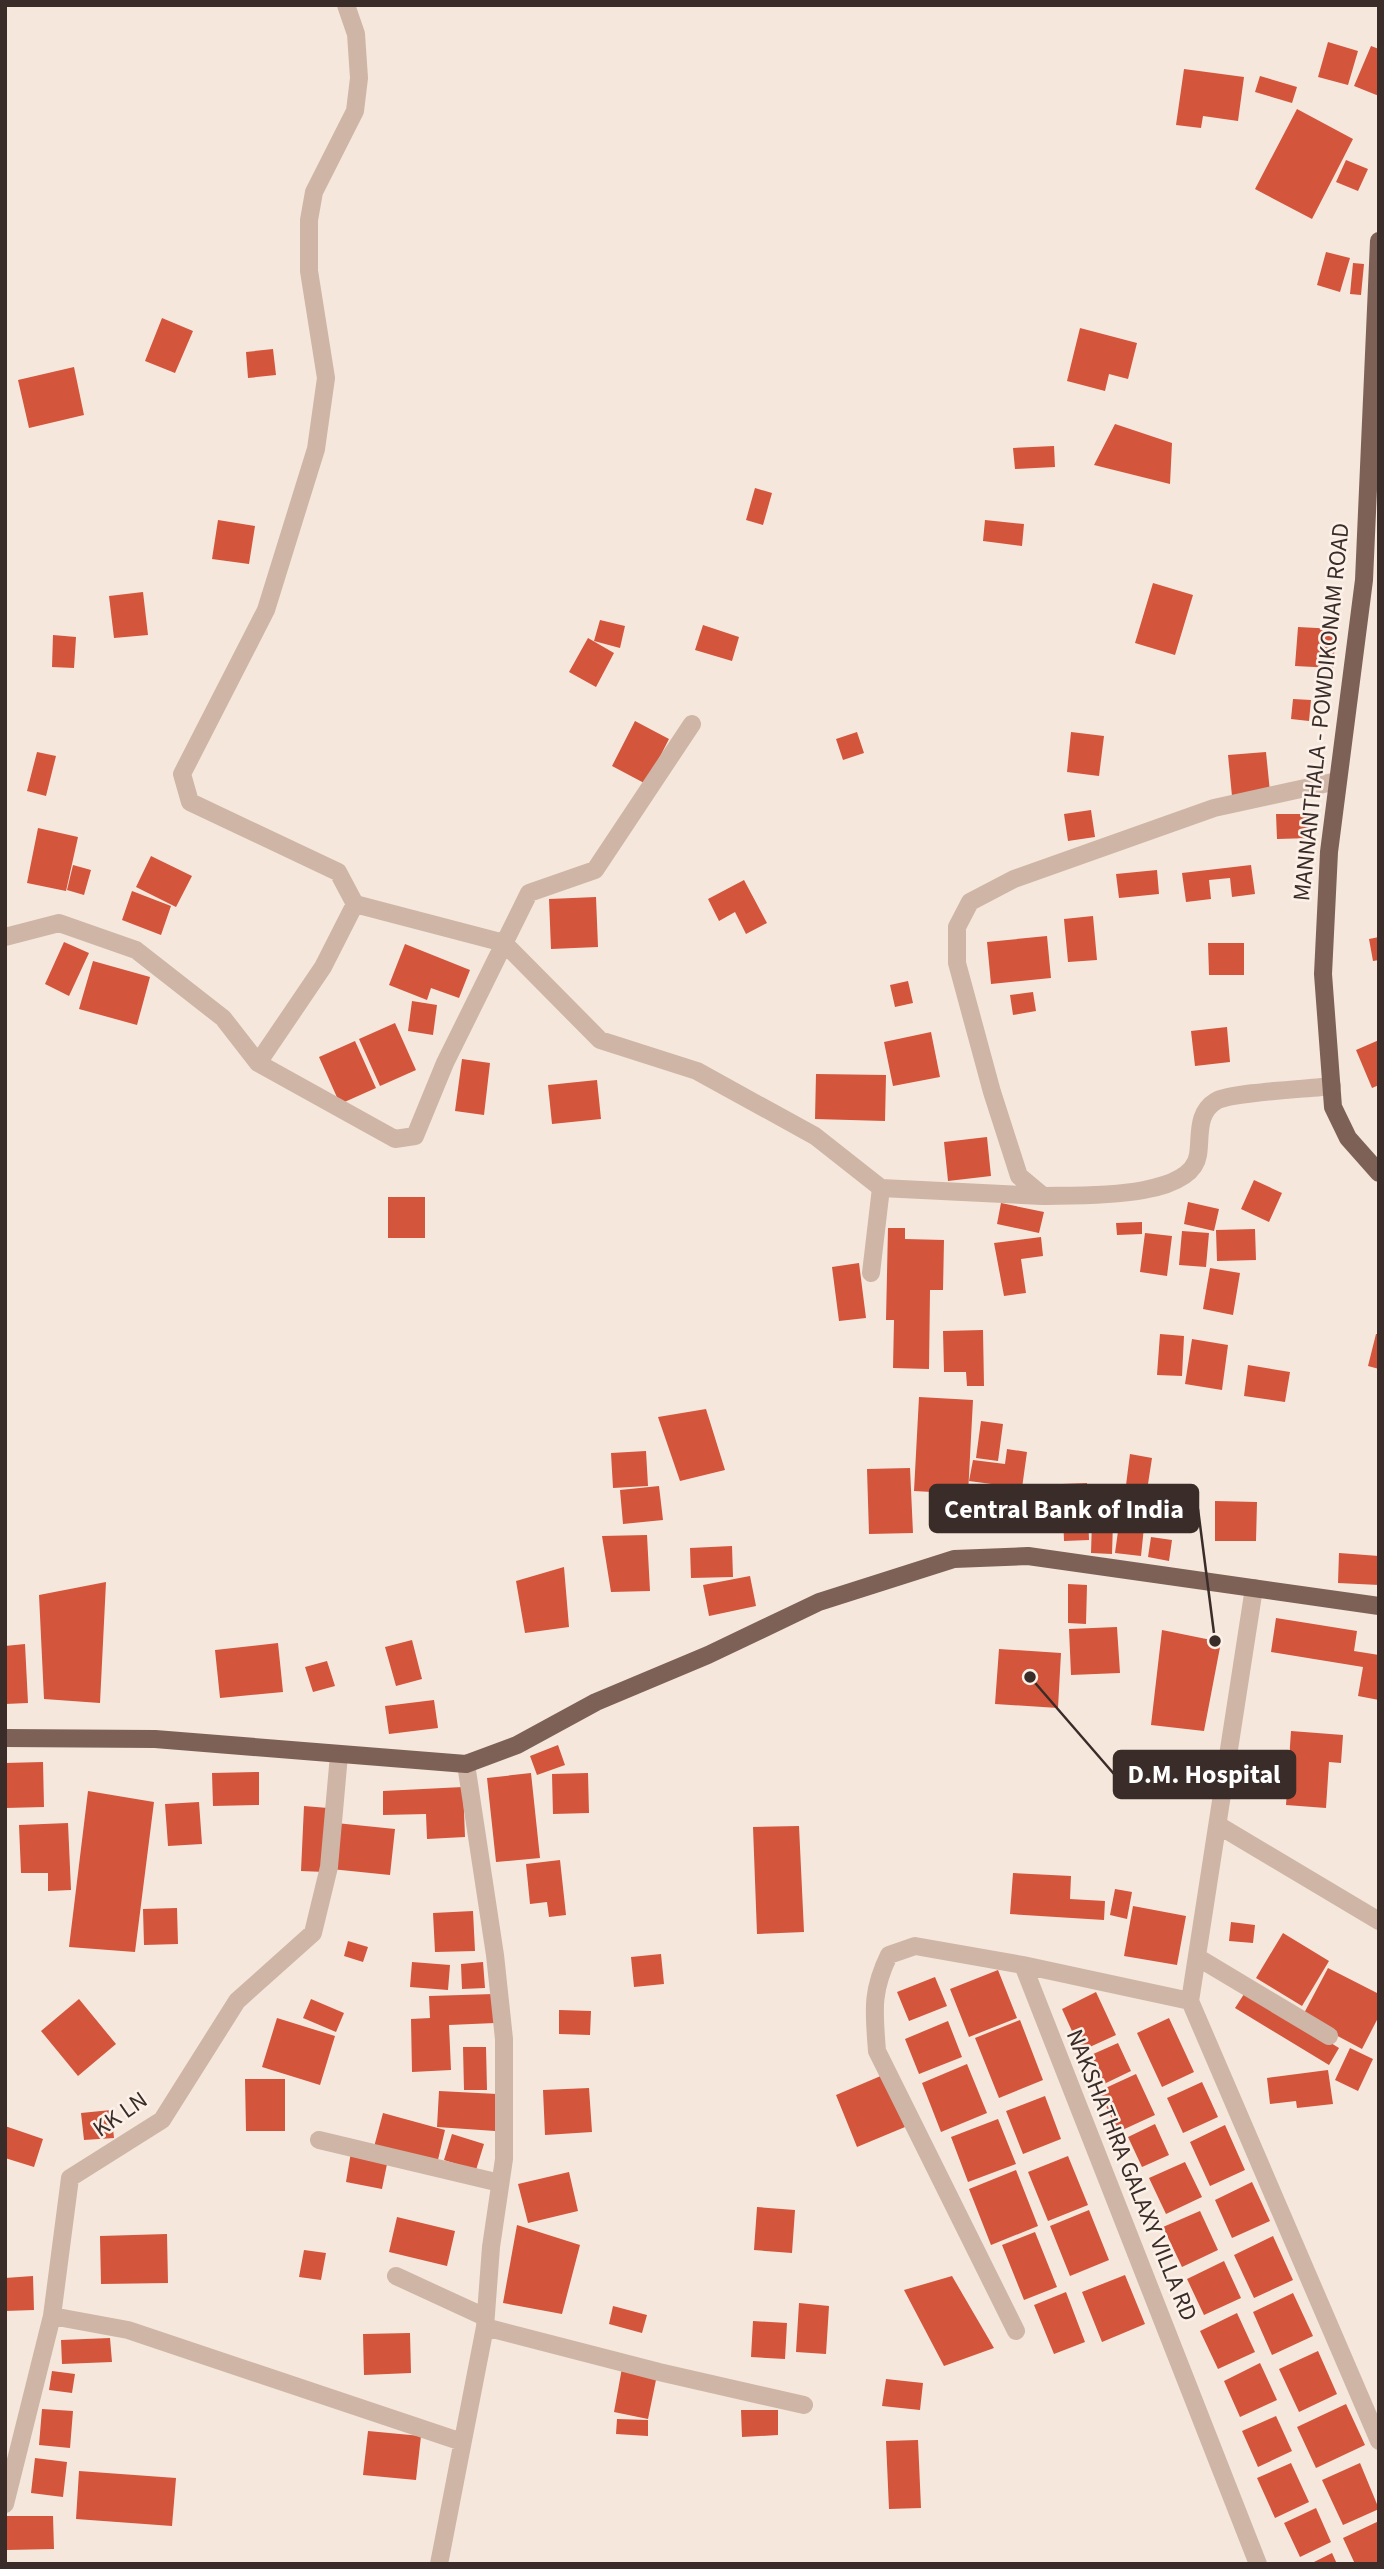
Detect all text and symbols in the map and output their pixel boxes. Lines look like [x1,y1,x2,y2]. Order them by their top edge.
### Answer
street label: MANNANTHALA - POWDIKONAM ROAD [1284,521,1359,903]
callout: Central Bank of India [930,1485,1198,1532]
text: Central Bank of India [944,1491,1184,1528]
callout: D.M. Hospital [1114,1751,1295,1798]
text: D.M. Hospital [1127,1756,1281,1793]
street label: NAKSHATHRA GALAXY VILLA RD [1057,2024,1206,2326]
street label: KK LN [86,2083,155,2146]

